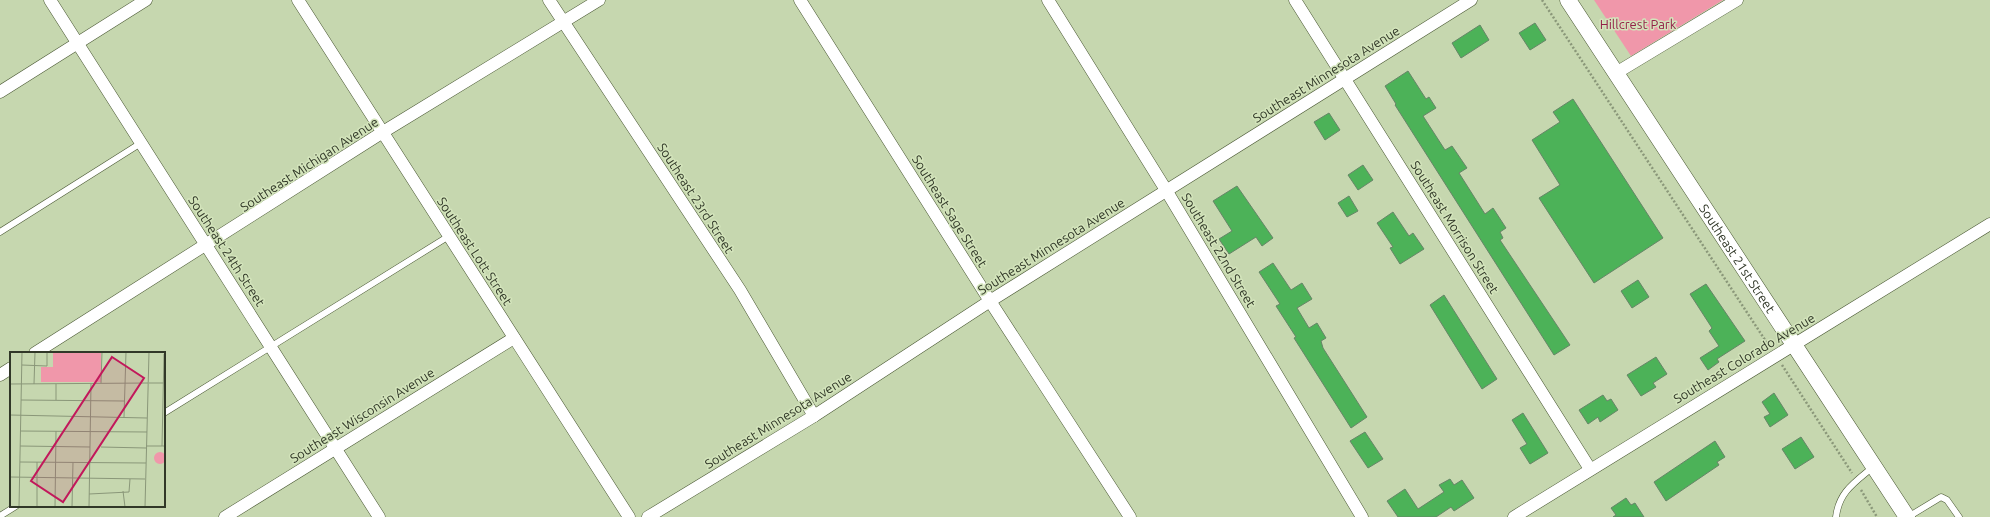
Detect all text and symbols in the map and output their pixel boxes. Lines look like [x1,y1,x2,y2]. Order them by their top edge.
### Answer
park label: Hillcrest Park [1600,17,1677,31]
street label: Southeast Minnesota Avenue [1250,23,1402,125]
street label: Southeast Michigan Avenue [238,114,380,214]
street label: Southeast 23rd Street [655,140,737,256]
street label: Southeast Sage Street [910,152,990,270]
street label: Southeast Morrison Street [1408,158,1502,296]
street label: Southeast 22nd Street [1179,190,1259,310]
street label: Southeast 24th Street [186,193,268,309]
street label: Southeast Lott Street [435,194,515,308]
street label: Southeast Minnesota Avenue [975,195,1127,297]
street label: Southeast 21st Street [1697,202,1778,315]
street label: Southeast Colorado Avenue [1671,310,1817,406]
inset map [10,352,165,507]
street label: Southeast Wisconsin Avenue [287,365,437,465]
street label: Southeast Minnesota Avenue [702,369,854,471]

